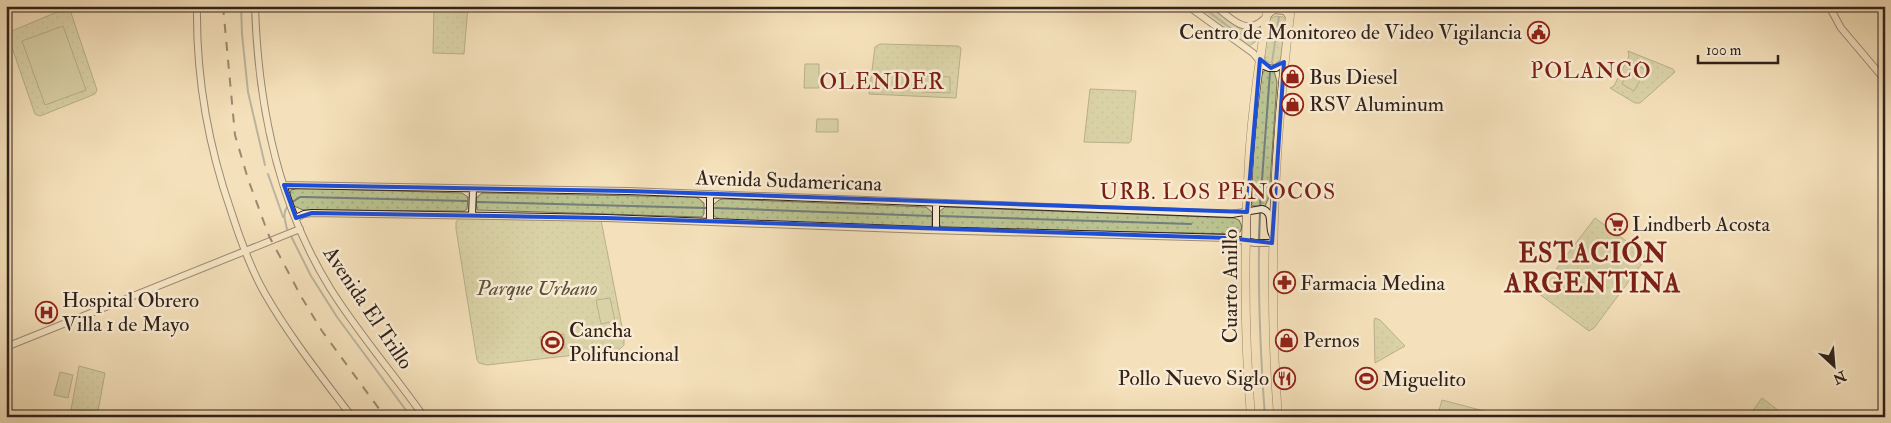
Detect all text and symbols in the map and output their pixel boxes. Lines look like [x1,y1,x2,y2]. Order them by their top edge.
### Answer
place label: Centro de Monitoreo de Video Vigilancia [1179,19,1522,46]
public building icon: Centro de Monitoreo de Video Vigilancia [1526,20,1550,44]
scale bar [1698,32,1778,64]
text: 100 m [1706,41,1742,60]
district label: POLANCO [1530,57,1652,85]
place label: Bus Diesel [1309,64,1399,91]
shop icon: Bus Diesel [1281,65,1305,89]
district label: OLENDER [819,68,945,96]
place label: RSV Aluminum [1309,91,1444,118]
shop icon: RSV Aluminum [1281,92,1305,116]
street label: Avenida Sudamericana [694,164,883,198]
district label: URB. LOS PENOCOS [1100,178,1336,206]
place label: Lindberb Acosta [1632,211,1770,238]
supermarket icon: Lindberb Acosta [1604,212,1628,236]
street label: Cuarto Anillo [1217,229,1244,343]
district label: ESTACIÓN ARGENTINA [1504,235,1681,300]
street label: Avenida El Trillo [316,241,419,375]
place label: Farmacia Medina [1300,270,1446,297]
pharmacy icon: Farmacia Medina [1272,271,1296,295]
park label: Parque Urbano [476,275,598,302]
place label: Hospital Obrero Villa 1 de Mayo [62,287,199,338]
hospital icon: Hospital Obrero Villa 1 de Mayo [34,300,58,324]
place label: Cancha Polifuncional [569,317,680,368]
place label: Pernos [1303,327,1359,354]
shop icon: Pernos [1275,328,1299,352]
sports icon: Cancha Polifuncional [541,330,565,354]
north arrow [1808,340,1858,390]
place label: Pollo Nuevo Siglo [1118,365,1269,392]
restaurant icon: Pollo Nuevo Siglo [1273,366,1297,390]
place label: Miguelito [1382,366,1466,393]
text: N [1830,366,1850,388]
sports icon: Miguelito [1354,367,1378,391]

